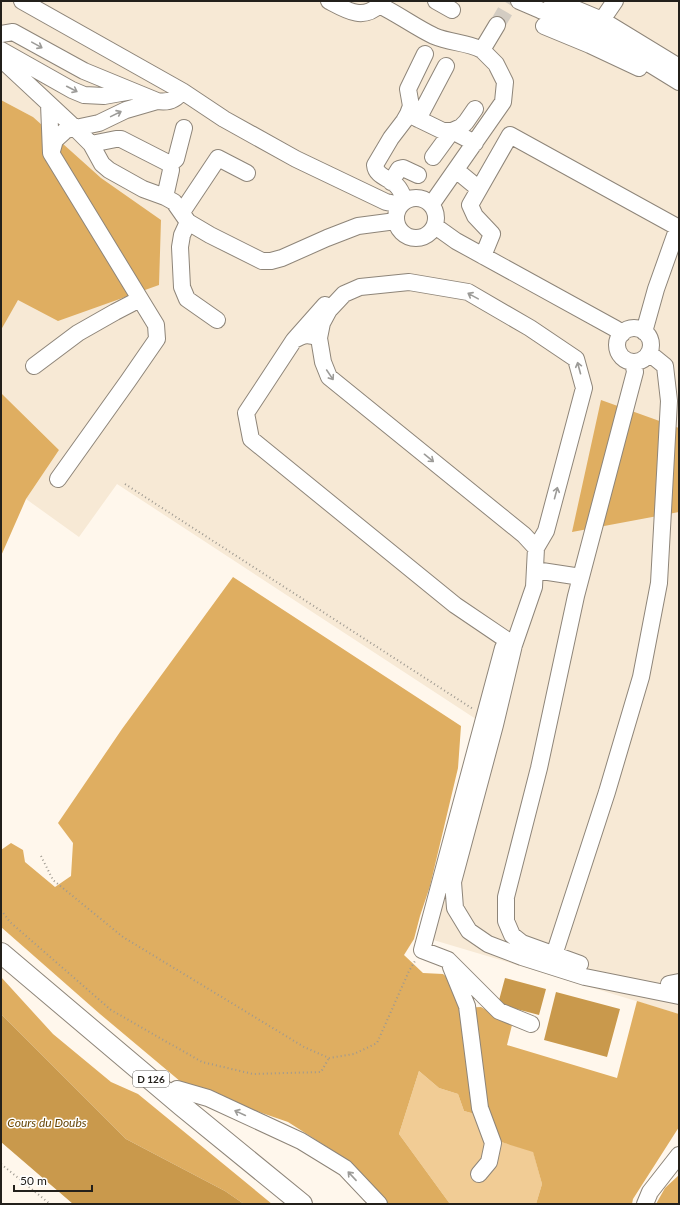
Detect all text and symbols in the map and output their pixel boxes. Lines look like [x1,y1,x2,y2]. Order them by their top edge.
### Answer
one-way arrow [30,42,42,49]
one-way arrow [65,86,77,94]
one-way arrow [110,110,122,118]
one-way arrow [467,291,479,299]
one-way arrow [574,361,582,374]
one-way arrow [326,369,334,380]
one-way arrow [424,454,435,463]
one-way arrow [553,487,560,500]
road number: D 126 [133,1071,169,1087]
one-way arrow [234,1109,246,1116]
water label: Cours du Doubs [7,1115,87,1130]
scale bar [14,1167,92,1193]
one-way arrow [348,1170,357,1181]
text: 50 m [20,1173,47,1188]

